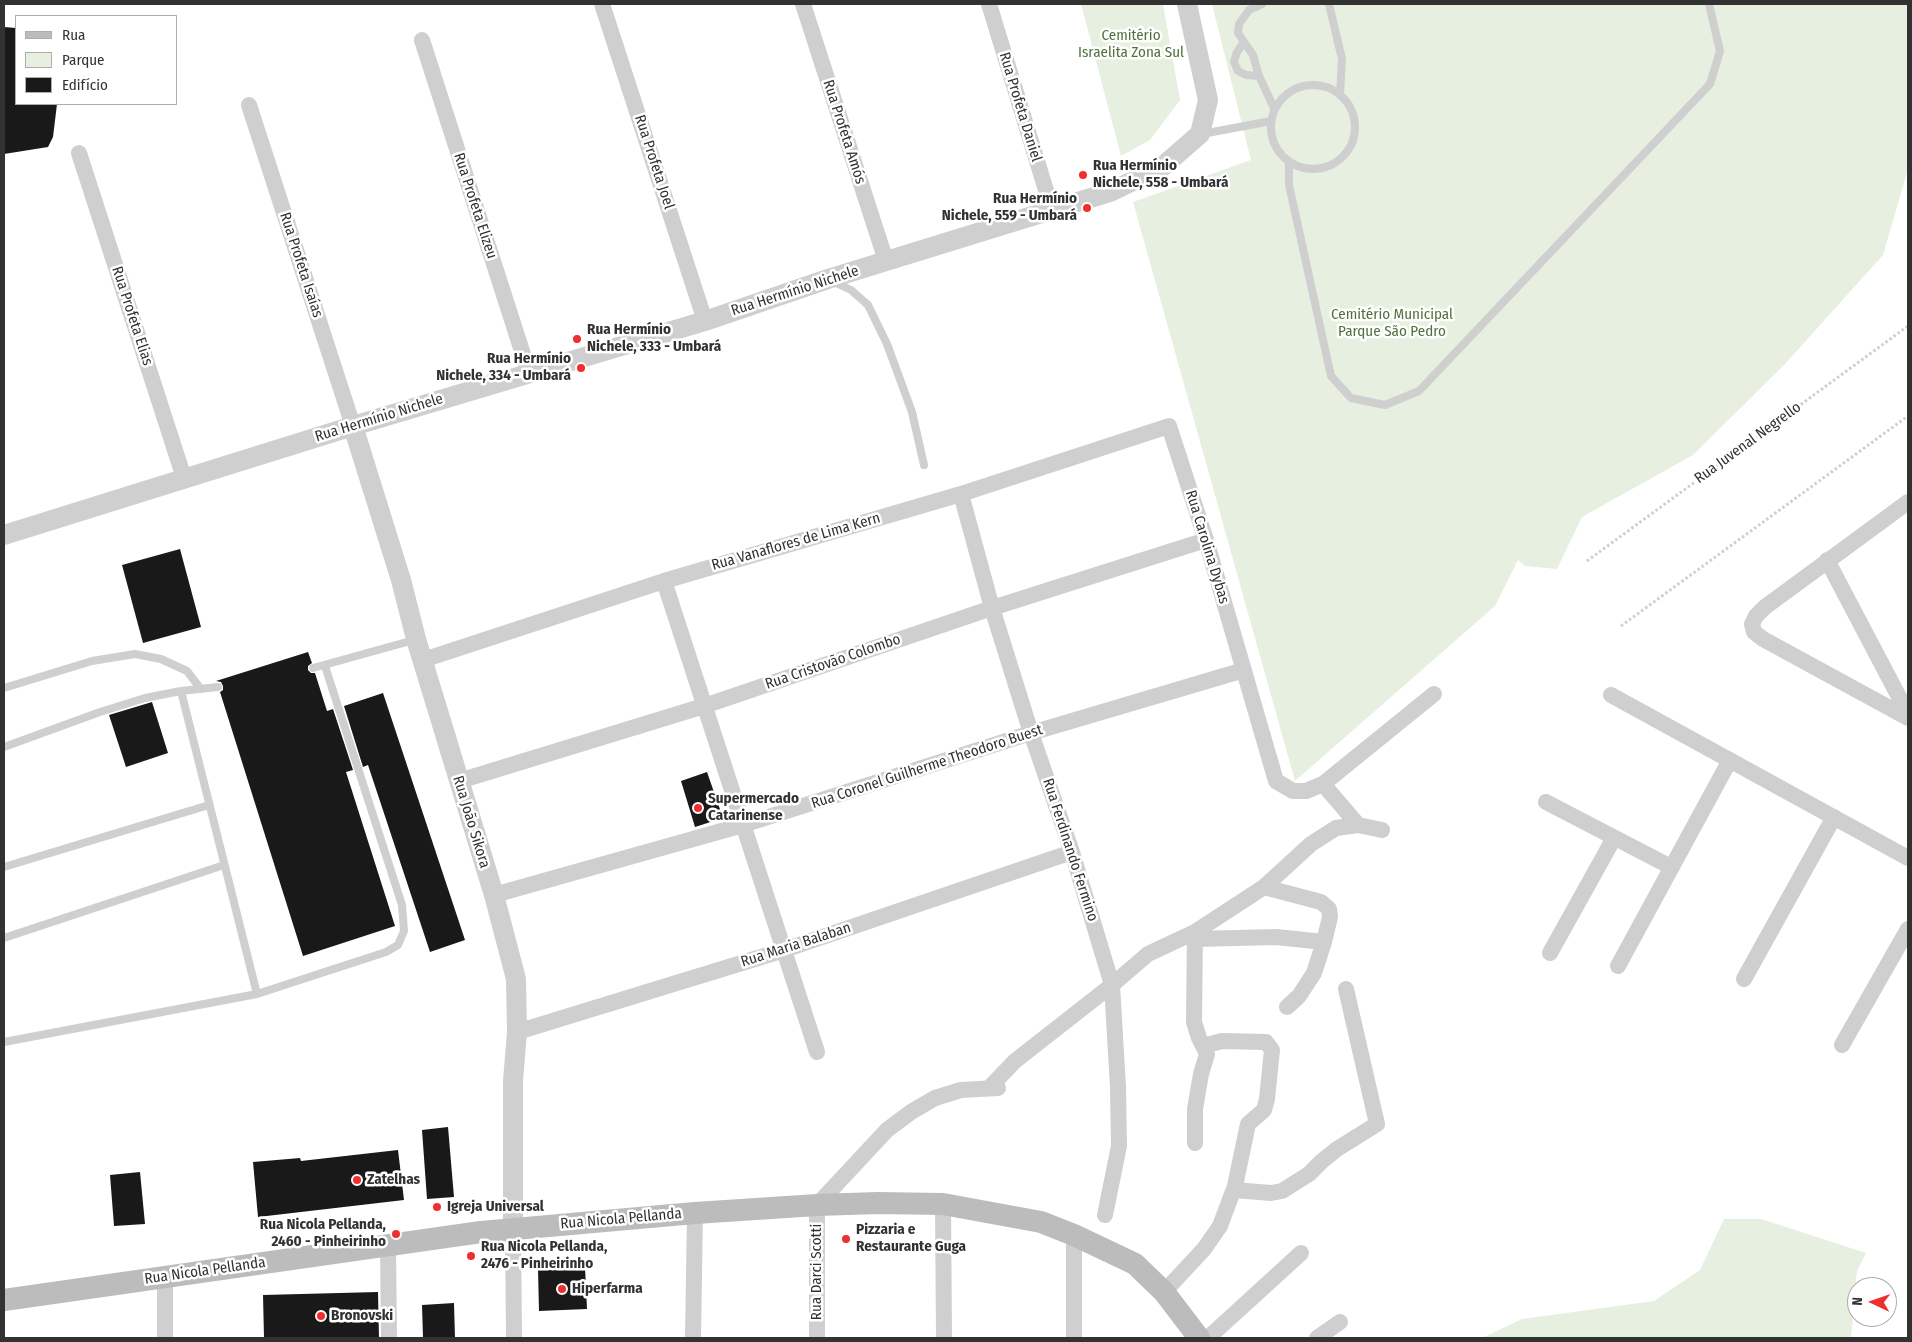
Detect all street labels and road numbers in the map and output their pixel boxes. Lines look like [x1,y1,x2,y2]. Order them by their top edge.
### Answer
street label: Rua Profeta Daniel [995,50,1045,164]
street label: Rua Profeta Amós [819,78,869,186]
street label: Rua Profeta Joel [630,113,678,211]
street label: Rua Profeta Elizeu [449,151,501,261]
street label: Rua Profeta Isaías [275,210,327,320]
street label: Rua Hermínio Nichele [729,262,861,320]
street label: Rua Profeta Elias [108,264,156,368]
street label: Rua Hermínio Nichele [313,390,445,446]
street label: Rua Juvenal Negrello [1691,398,1805,488]
street label: Rua Carolina Dybas [1181,488,1233,606]
street label: Rua Vanaflores de Lima Kern [710,509,882,575]
street label: Rua Cristovão Colombo [763,630,903,694]
street label: Rua Coronel Guilherme Theodoro Buest [809,721,1045,813]
street label: Rua João Sikora [448,774,494,870]
street label: Rua Ferdinando Fermino [1038,776,1102,924]
street label: Rua Maria Balaban [739,919,853,971]
street label: Rua Nicola Pellanda [560,1205,682,1233]
street label: Rua Darci Scotti [808,1224,826,1320]
street label: Rua Nicola Pellanda [143,1254,267,1288]

